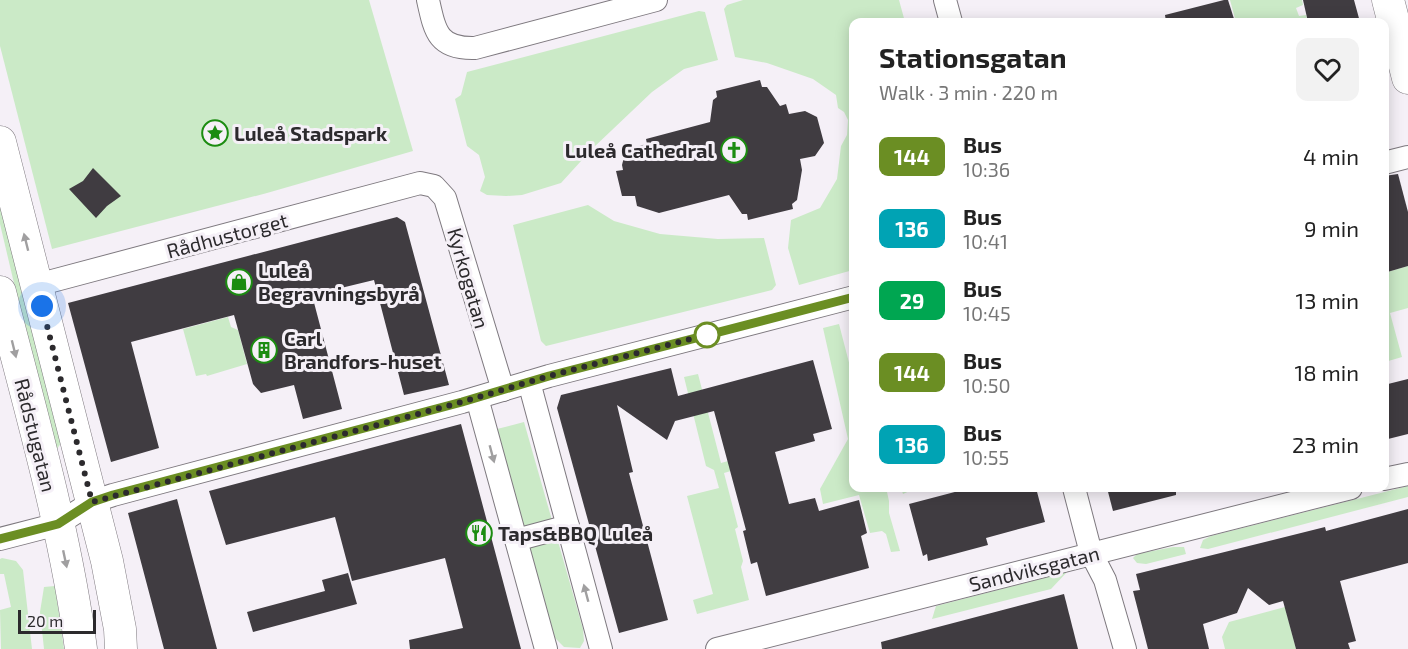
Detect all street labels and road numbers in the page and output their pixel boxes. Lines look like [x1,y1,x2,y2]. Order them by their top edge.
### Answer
street label: Rådhustorget [164,207,291,263]
street label: Kyrkogatan [443,225,495,331]
street label: Rådstugatan [10,376,62,494]
street label: Sandviksgatan [966,540,1102,596]

